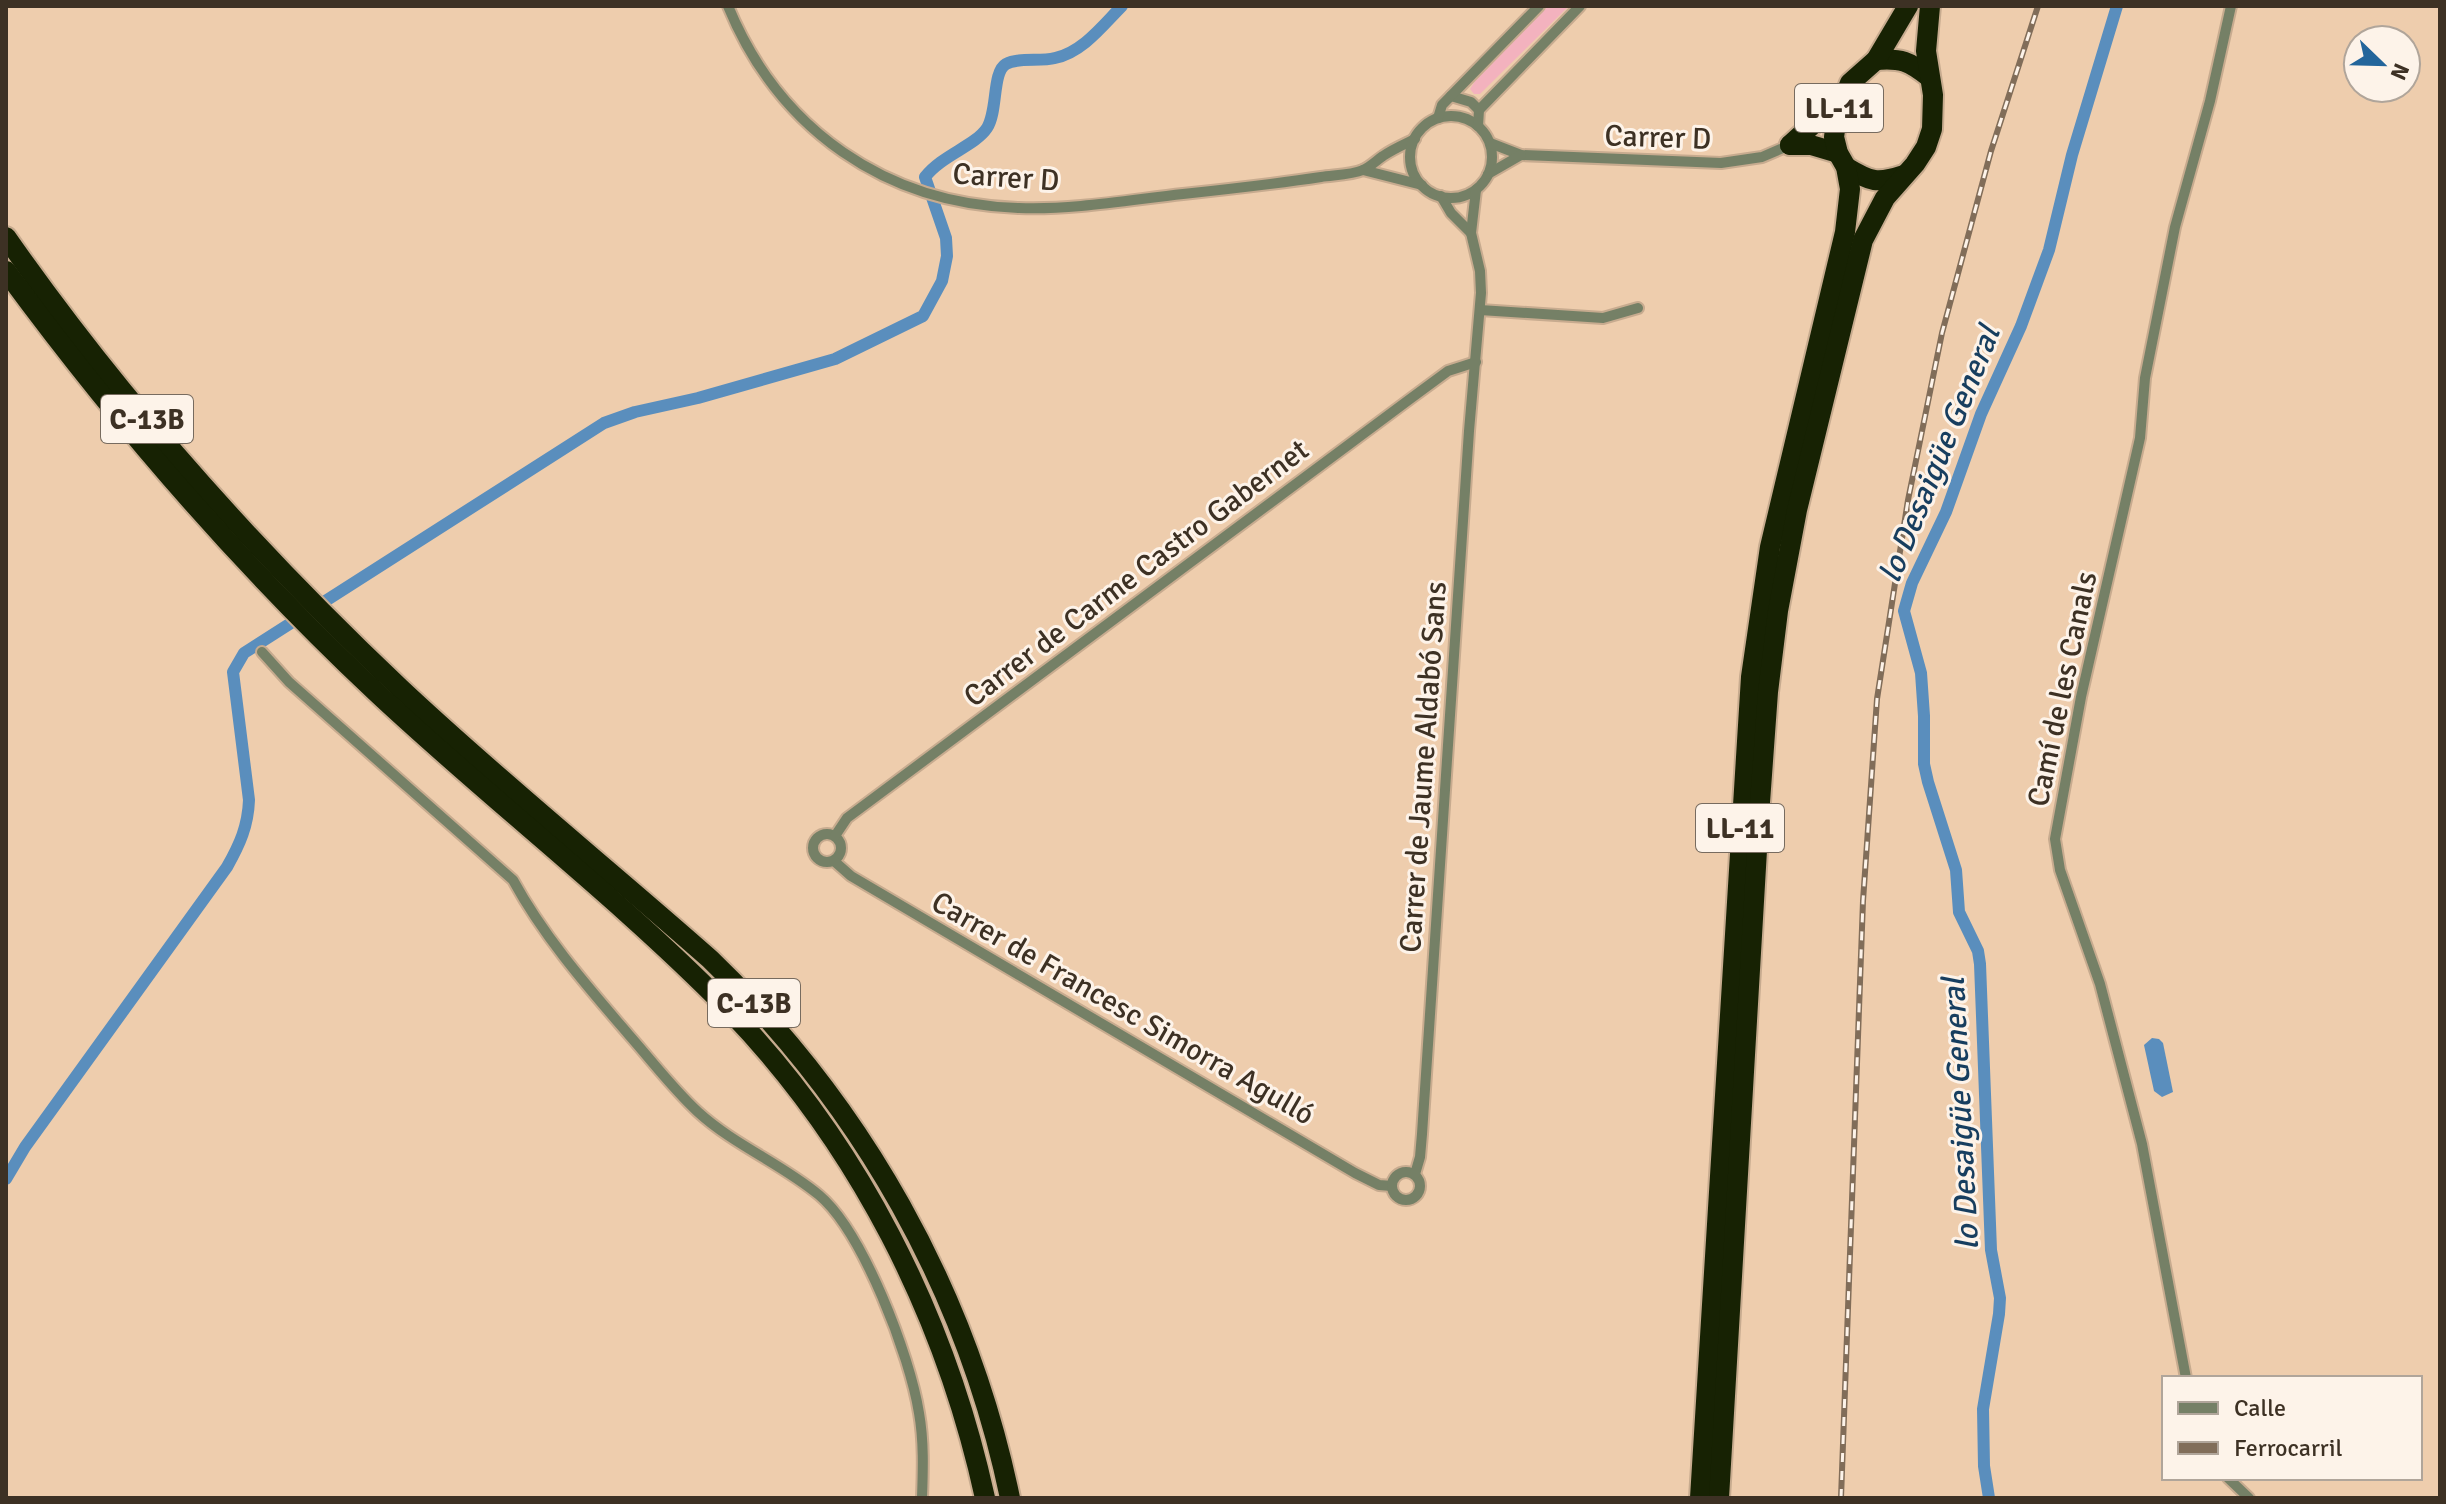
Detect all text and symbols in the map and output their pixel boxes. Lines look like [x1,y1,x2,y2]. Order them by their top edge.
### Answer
north arrow [2342,24,2422,104]
text: N [2385,59,2415,84]
road number: LL-11 [1795,84,1883,132]
street label: Carrer D [1604,117,1712,158]
street label: Carrer D [951,155,1060,200]
water label: lo Desaigüe General [1870,318,2010,588]
road number: C-13B [101,395,193,443]
street label: Carrer de Carme Castro Gabernet [957,432,1316,715]
street label: Camí de les Canals [2020,568,2105,810]
street label: Carrer de Jaume Aldabó Sans [1392,580,1455,954]
road number: LL-11 [1696,804,1784,852]
street label: Carrer de Francesc Simorra Agulló [925,883,1321,1133]
water label: lo Desaigüe General [1934,974,1987,1251]
road number: C-13B [708,979,800,1027]
legend [2162,1376,2422,1480]
text: Calle [2234,1393,2286,1423]
text: Ferrocarril [2234,1433,2343,1463]

